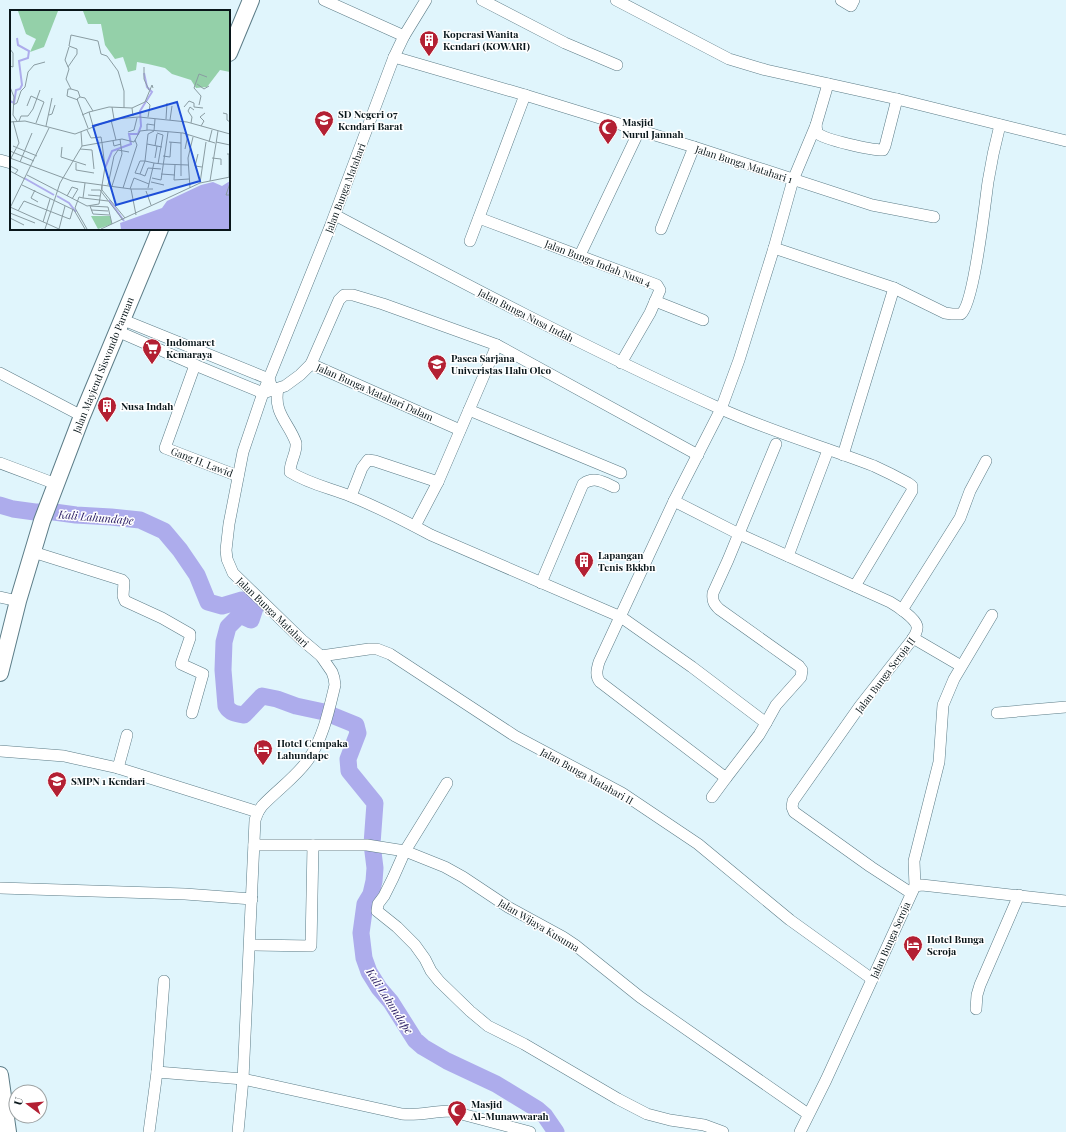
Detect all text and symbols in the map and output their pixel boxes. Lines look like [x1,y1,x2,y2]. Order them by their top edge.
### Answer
inset map [10,10,230,230]
place label: Koperasi Wanita Kendari (KOWARI) [443,27,530,53]
building icon: Koperasi Wanita Kendari (KOWARI) [418,29,440,57]
place label: SD Negeri 07 Kendari Barat [338,107,403,133]
school or university icon: SD Negeri 07 Kendari Barat [313,109,335,137]
place label: Masjid Nurul Jannah [622,115,683,141]
mosque icon: Masjid Nurul Jannah [597,117,619,145]
street label: Jalan Bunga Matahari [321,141,369,236]
street label: Jalan Bunga Matahari 1 [693,141,795,186]
street label: Jalan Bunga Indah Nusa 4 [542,236,653,290]
street label: Jalan Bunga Nusa Indah [475,284,576,345]
street label: Jalan Mayjend Siswondo Parman [69,295,137,436]
place label: Indomaret Kemaraya [166,335,215,361]
supermarket icon: Indomaret Kemaraya [141,337,163,365]
place label: Pasca Sarjana Univeristas Halu Oleo [451,351,551,377]
school or university icon: Pasca Sarjana Univeristas Halu Oleo [426,353,448,381]
street label: Jalan Bunga Matahari Dalam [313,359,436,424]
building icon: Nusa Indah [96,395,118,423]
place label: Nusa Indah [121,399,173,413]
street label: Gang H. Lawid [169,444,235,480]
water label: Kali Lahundape [57,506,134,528]
place label: Lapangan Tenis Bkkbn [598,548,656,574]
building icon: Lapangan Tenis Bkkbn [573,550,595,578]
street label: Jalan Bunga Matahari [233,573,312,650]
street label: Jalan Bunga Seroja II [851,634,918,717]
place label: Hotel Cempaka Lahundape [277,736,348,762]
hotel icon: Hotel Cempaka Lahundape [252,738,274,766]
street label: Jalan Bunga Matahari II [537,744,636,807]
school or university icon: SMPN 1 Kendari [46,770,68,798]
place label: SMPN 1 Kendari [71,774,145,788]
street label: Jalan Wijaya Kusuma [495,895,582,955]
street label: Jalan Bunga Seroja [866,899,913,981]
place label: Hotel Bunga Seroja [927,932,985,958]
hotel icon: Hotel Bunga Seroja [902,934,924,962]
water label: Kali Lahundape [363,964,417,1037]
north arrow [8,1084,48,1124]
text: U [10,1095,26,1107]
place label: Masjid Al-Munawwarah [470,1097,549,1123]
mosque icon: Masjid Al-Munawwarah [446,1099,468,1127]

